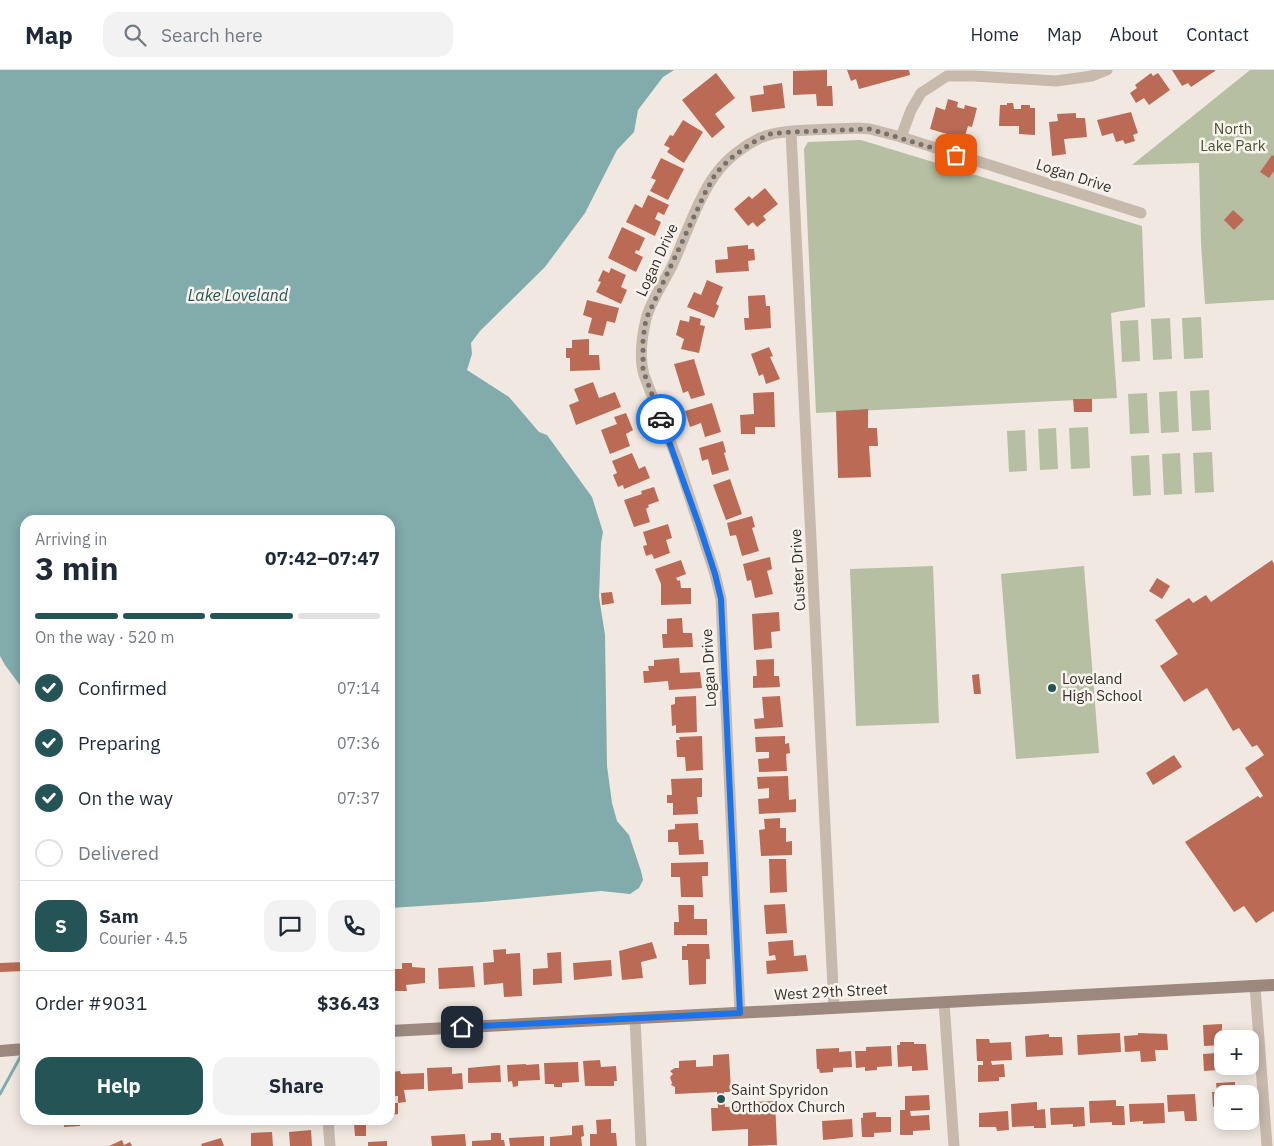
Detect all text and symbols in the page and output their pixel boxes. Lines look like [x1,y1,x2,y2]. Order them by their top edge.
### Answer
search box [103,12,453,57]
text: Map [25,19,73,51]
icon: search [121,21,149,49]
text: Search here [161,23,263,47]
text: Home [971,23,1019,46]
text: Map [1047,23,1082,46]
text: About [1110,23,1158,46]
text: Contact [1186,23,1249,46]
park label: North Lake Park [1200,119,1266,155]
pin [935,134,977,176]
icon: bag [942,141,970,169]
street label: Logan Drive [1034,154,1114,197]
street label: Logan Drive [631,220,682,299]
water label: Lake Loveland [188,285,289,305]
courier [636,394,686,444]
icon: car [647,405,675,433]
street label: Custer Drive [786,528,809,612]
text: Arriving in [35,529,107,549]
text: 07:42–07:47 [265,546,380,570]
text: 3 min [35,547,119,589]
text: On the way · 520 m [35,627,174,647]
street label: Logan Drive [697,628,720,708]
place label: Loveland High School [1062,669,1142,705]
icon: check [35,674,63,702]
text: Confirmed [78,676,167,700]
text: 07:14 [337,678,380,698]
marker: Loveland High School [1046,682,1058,694]
icon: check [35,729,63,757]
text: Preparing [78,731,160,755]
text: 07:36 [337,733,380,753]
icon: check [35,784,63,812]
text: On the way [78,786,173,810]
text: 07:37 [337,788,380,808]
text: Delivered [78,841,159,865]
button: chat [264,900,316,952]
button: phone [328,900,380,952]
text: Sam [99,904,139,928]
text: S [55,914,67,938]
text: Courier · 4.5 [99,928,188,948]
street label: West 29th Street [774,979,888,1004]
text: Order #9031 [35,991,147,1015]
text: $36.43 [317,991,380,1015]
pin [441,1006,483,1048]
icon: home [448,1013,476,1041]
map controls [1214,1030,1259,1130]
button: + [1214,1030,1259,1075]
button: Help [35,1057,203,1115]
button: Share [213,1057,380,1115]
place label: Saint Spyridon Orthodox Church [731,1080,845,1116]
button: − [1214,1085,1259,1130]
marker: Saint Spyridon Orthodox Church [715,1093,727,1105]

